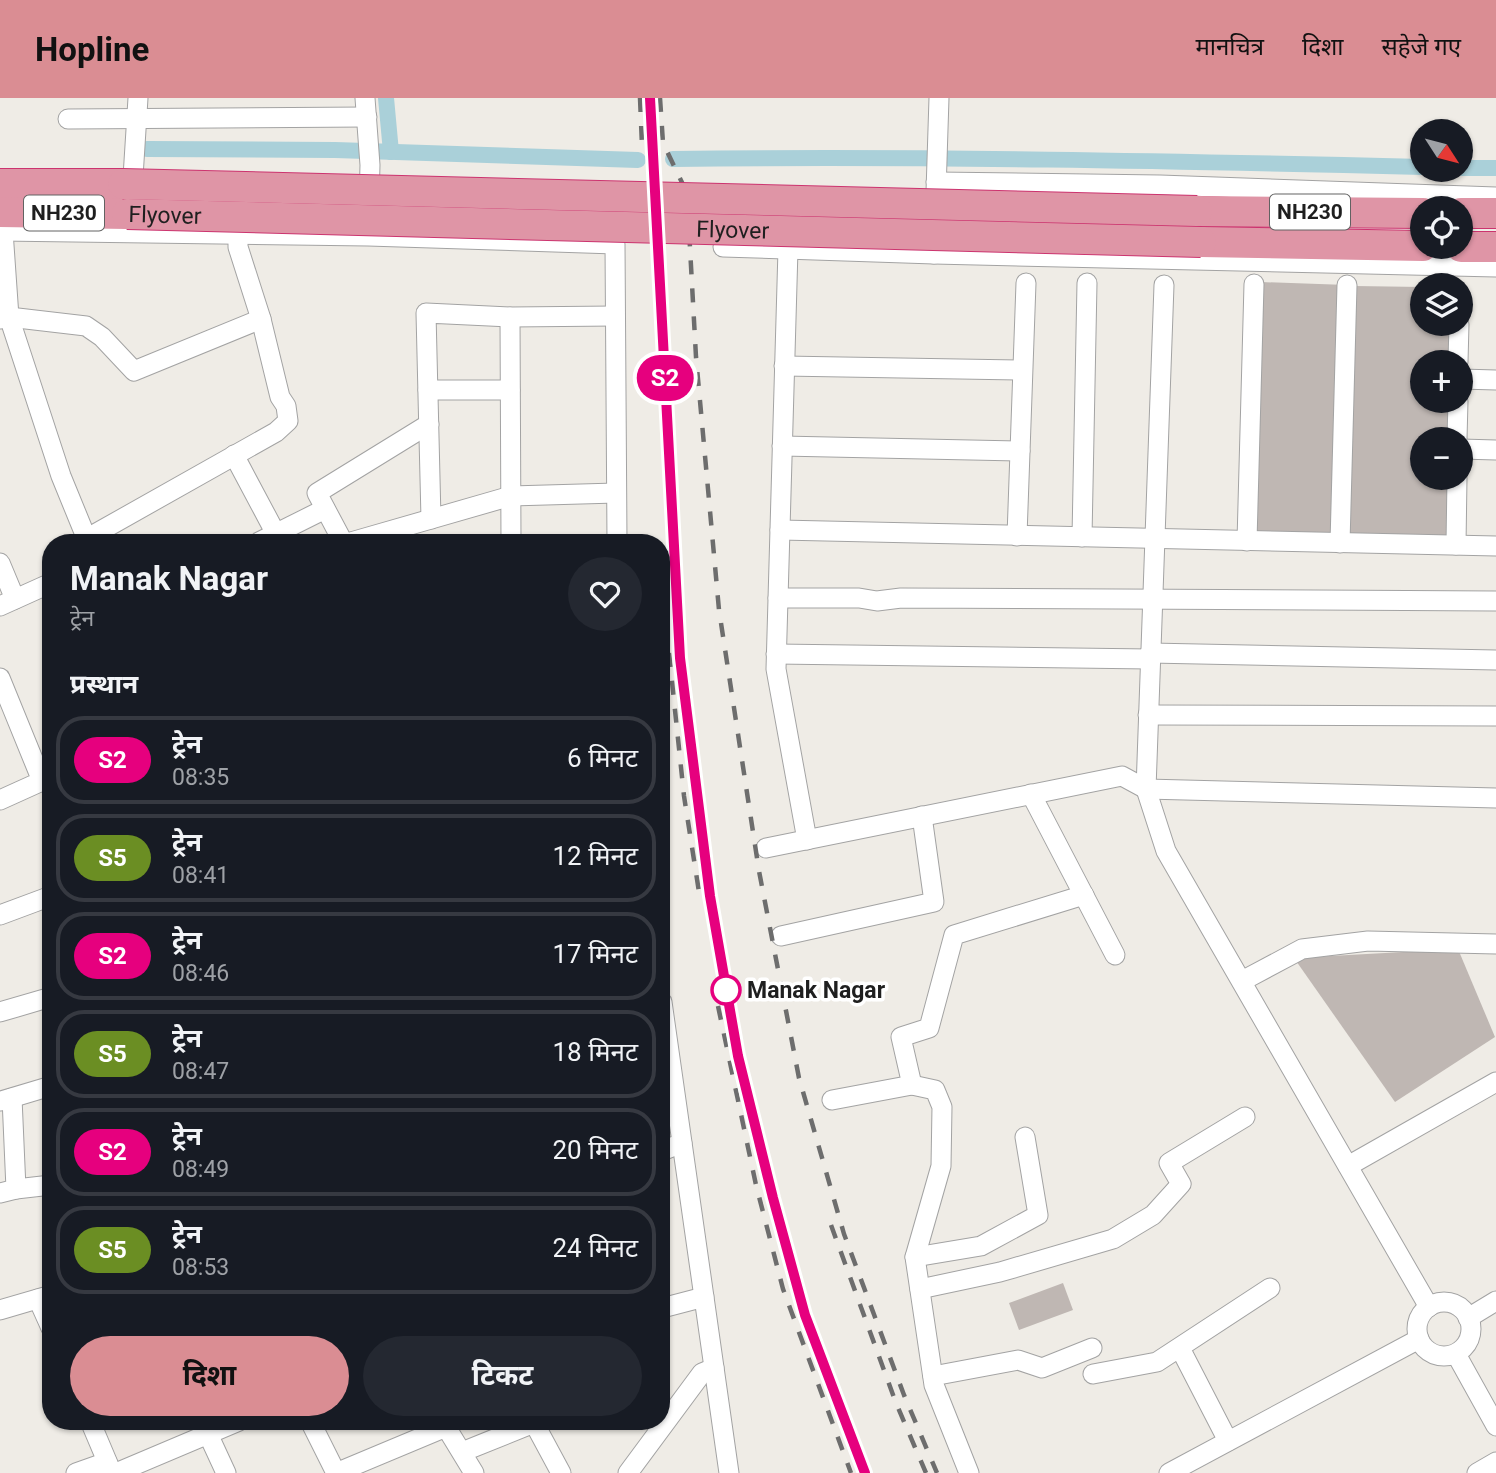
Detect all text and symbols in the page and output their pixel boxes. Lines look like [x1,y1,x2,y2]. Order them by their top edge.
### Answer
text: Hopline [35,30,149,69]
text: मानचित्र [1195,33,1264,61]
text: दिशा [1302,33,1343,61]
text: सहेजे गए [1381,33,1461,61]
north arrow [1410,119,1474,182]
map controls [1410,119,1473,490]
road number: NH230 [1270,194,1350,230]
road number: NH230 [24,195,104,230]
button: locate [1410,196,1473,259]
street label: Flyover [128,201,202,229]
street label: Flyover [696,215,770,244]
button: layers [1410,273,1473,336]
button: + [1410,350,1473,413]
line badge: S2 [634,355,696,401]
text: S2 [651,364,679,392]
button: − [1410,427,1473,490]
button: heart [568,557,642,631]
text: Manak Nagar [70,559,268,598]
text: ट्रेन [70,605,94,632]
text: प्रस्थान [70,669,138,699]
text: ट्रेन [172,729,202,759]
text: 6 मिनट [567,743,638,773]
text: S2 [98,746,127,774]
text: 08:35 [172,764,229,791]
text: ट्रेन [172,827,202,857]
text: 12 मिनट [553,841,638,871]
text: S5 [98,844,127,872]
text: 08:41 [172,862,229,889]
text: ट्रेन [172,925,202,955]
text: 17 मिनट [553,939,638,969]
text: S2 [98,942,127,970]
text: 08:46 [172,960,229,987]
marker: Manak Nagar [711,975,741,1005]
place label: Manak Nagar [747,977,886,1004]
text: ट्रेन [172,1023,202,1053]
text: 18 मिनट [553,1037,638,1067]
text: S5 [98,1040,127,1068]
text: 08:47 [172,1058,229,1085]
text: ट्रेन [172,1121,202,1151]
text: 20 मिनट [553,1135,638,1165]
text: S2 [98,1138,127,1166]
text: 08:49 [172,1156,229,1183]
text: ट्रेन [172,1219,202,1249]
text: 24 मिनट [553,1233,638,1263]
text: S5 [98,1236,127,1264]
text: 08:53 [172,1254,229,1281]
button: दिशा [70,1336,349,1416]
button: टिकट [363,1336,642,1416]

